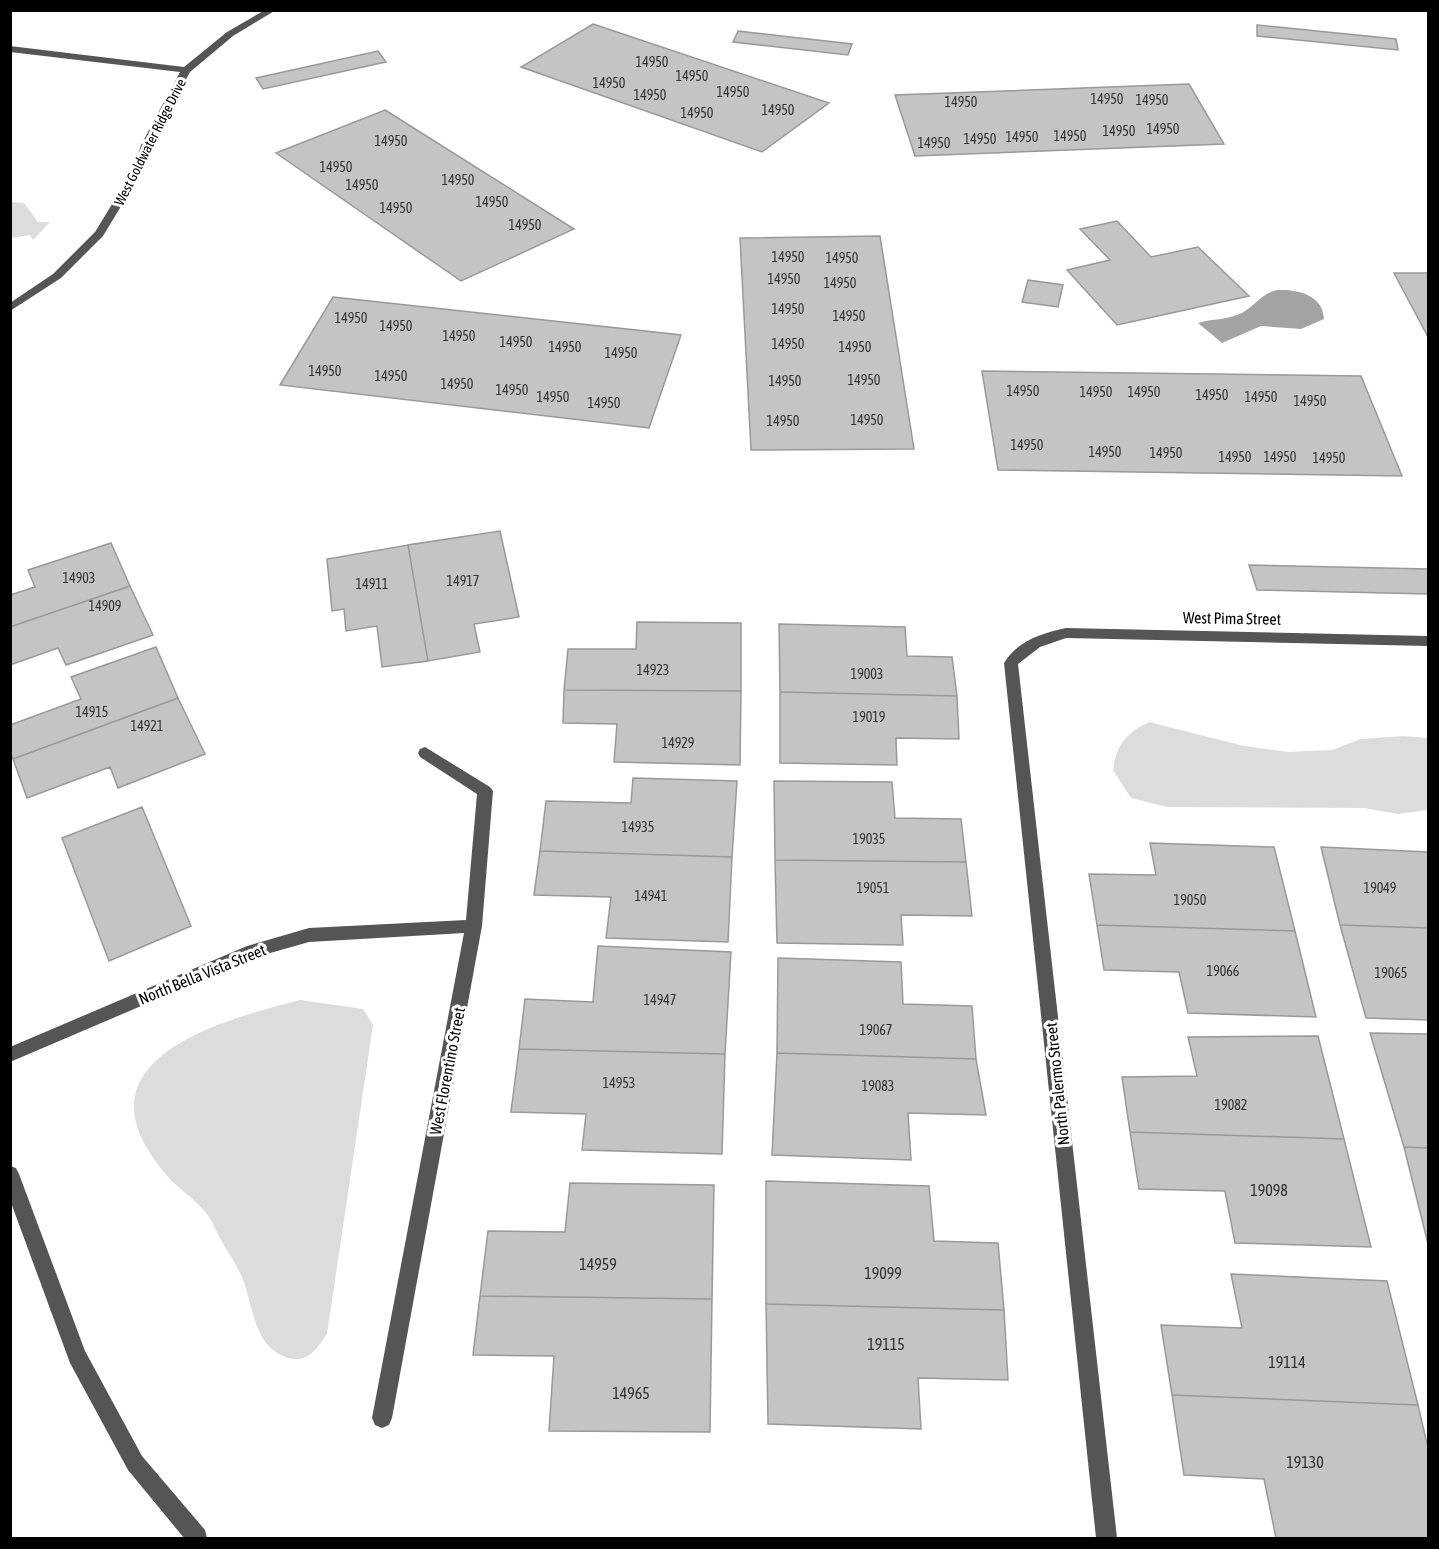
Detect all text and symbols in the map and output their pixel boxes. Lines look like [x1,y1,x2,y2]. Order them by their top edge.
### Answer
house number: 14950 [636,54,669,70]
house number: 14950 [676,68,709,84]
house number: 14950 [593,75,626,91]
street label: West Goldwater Ridge Drive [111,76,189,208]
house number: 14950 [717,84,750,100]
house number: 14950 [634,87,667,103]
house number: 14950 [1091,91,1124,107]
house number: 14950 [1136,92,1169,108]
house number: 14950 [945,94,978,110]
house number: 14950 [762,102,795,118]
house number: 14950 [681,105,714,121]
house number: 14950 [1147,121,1180,137]
house number: 14950 [1103,123,1136,139]
house number: 14950 [1054,128,1087,144]
house number: 14950 [1006,129,1039,145]
house number: 14950 [964,131,997,147]
house number: 14950 [375,133,408,149]
house number: 14950 [918,135,951,151]
house number: 14950 [320,159,353,175]
house number: 14950 [442,172,475,188]
house number: 14950 [346,177,379,193]
house number: 14950 [476,194,509,210]
house number: 14950 [380,200,413,216]
house number: 14950 [509,217,542,233]
house number: 14950 [772,249,805,265]
house number: 14950 [826,250,859,266]
house number: 14950 [768,271,801,287]
house number: 14950 [824,275,857,291]
house number: 14950 [772,301,805,317]
house number: 14950 [833,308,866,324]
house number: 14950 [335,310,368,326]
house number: 14950 [380,318,413,334]
house number: 14950 [443,328,476,344]
house number: 14950 [500,334,533,350]
house number: 14950 [772,336,805,352]
house number: 14950 [549,339,582,355]
house number: 14950 [839,339,872,355]
house number: 14950 [605,345,638,361]
house number: 14950 [309,363,342,379]
house number: 14950 [375,368,408,384]
house number: 14950 [848,372,881,388]
house number: 14950 [769,373,802,389]
house number: 14950 [441,376,474,392]
house number: 14950 [496,382,529,398]
house number: 14950 [1007,383,1040,399]
house number: 14950 [1080,384,1113,400]
house number: 14950 [1128,384,1161,400]
house number: 14950 [1196,387,1229,403]
house number: 14950 [537,389,570,405]
house number: 14950 [1245,389,1278,405]
house number: 14950 [1294,393,1327,409]
house number: 14950 [588,395,621,411]
house number: 14950 [851,412,884,428]
house number: 14950 [767,413,800,429]
house number: 14950 [1011,437,1044,453]
house number: 14950 [1089,444,1122,460]
house number: 14950 [1150,445,1183,461]
house number: 14950 [1219,449,1252,465]
house number: 14950 [1264,449,1297,465]
house number: 14950 [1313,450,1346,466]
house number: 14903 [63,570,95,586]
house number: 14917 [447,573,479,589]
house number: 14911 [356,576,388,592]
house number: 14909 [89,598,121,614]
street label: West Pima Street [1183,608,1282,628]
house number: 14923 [637,662,669,678]
house number: 19003 [851,666,883,682]
house number: 14915 [76,704,108,720]
house number: 19019 [853,709,885,725]
house number: 14921 [131,718,163,734]
house number: 14929 [662,735,694,751]
house number: 14935 [622,819,654,835]
house number: 19035 [853,831,885,847]
house number: 19051 [857,880,889,896]
house number: 19049 [1364,880,1396,896]
house number: 14941 [635,888,667,904]
house number: 19050 [1174,892,1207,908]
street label: North Bella Vista Street [136,940,269,1008]
house number: 19066 [1207,963,1240,979]
house number: 19065 [1375,965,1407,981]
house number: 14947 [644,992,676,1008]
street label: West Florentino Street [426,1005,468,1136]
street label: North Palermo Street [1042,1021,1072,1146]
house number: 19067 [860,1022,892,1038]
house number: 14953 [603,1075,635,1091]
house number: 19083 [862,1078,894,1094]
house number: 19082 [1215,1097,1247,1113]
house number: 19098 [1250,1181,1288,1199]
house number: 14959 [579,1255,617,1273]
house number: 19099 [864,1264,902,1282]
house number: 19115 [867,1335,905,1353]
house number: 19114 [1268,1353,1306,1371]
house number: 14965 [612,1384,650,1402]
house number: 19130 [1286,1453,1324,1471]

